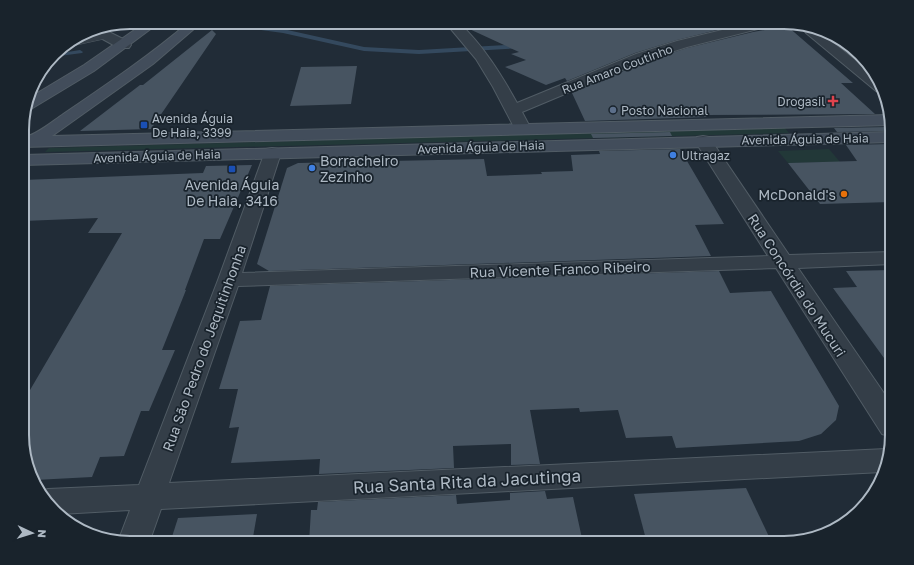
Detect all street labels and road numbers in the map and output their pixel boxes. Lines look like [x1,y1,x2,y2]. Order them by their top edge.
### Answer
street label: Rua Amaro Coutinho [559,41,675,97]
street label: Avenida Águia de Haia [741,130,869,148]
street label: Avenida Águia de Haia [417,137,545,157]
street label: Avenida Águia de Haia [93,146,221,166]
street label: Rua Concórdia do Mucuri [744,210,850,360]
street label: Rua São Pedro do Jequitinhonha [159,243,249,453]
street label: Rua Vicente Franco Ribeiro [469,257,651,281]
street label: Rua Santa Rita da Jacutinga [352,465,582,497]

